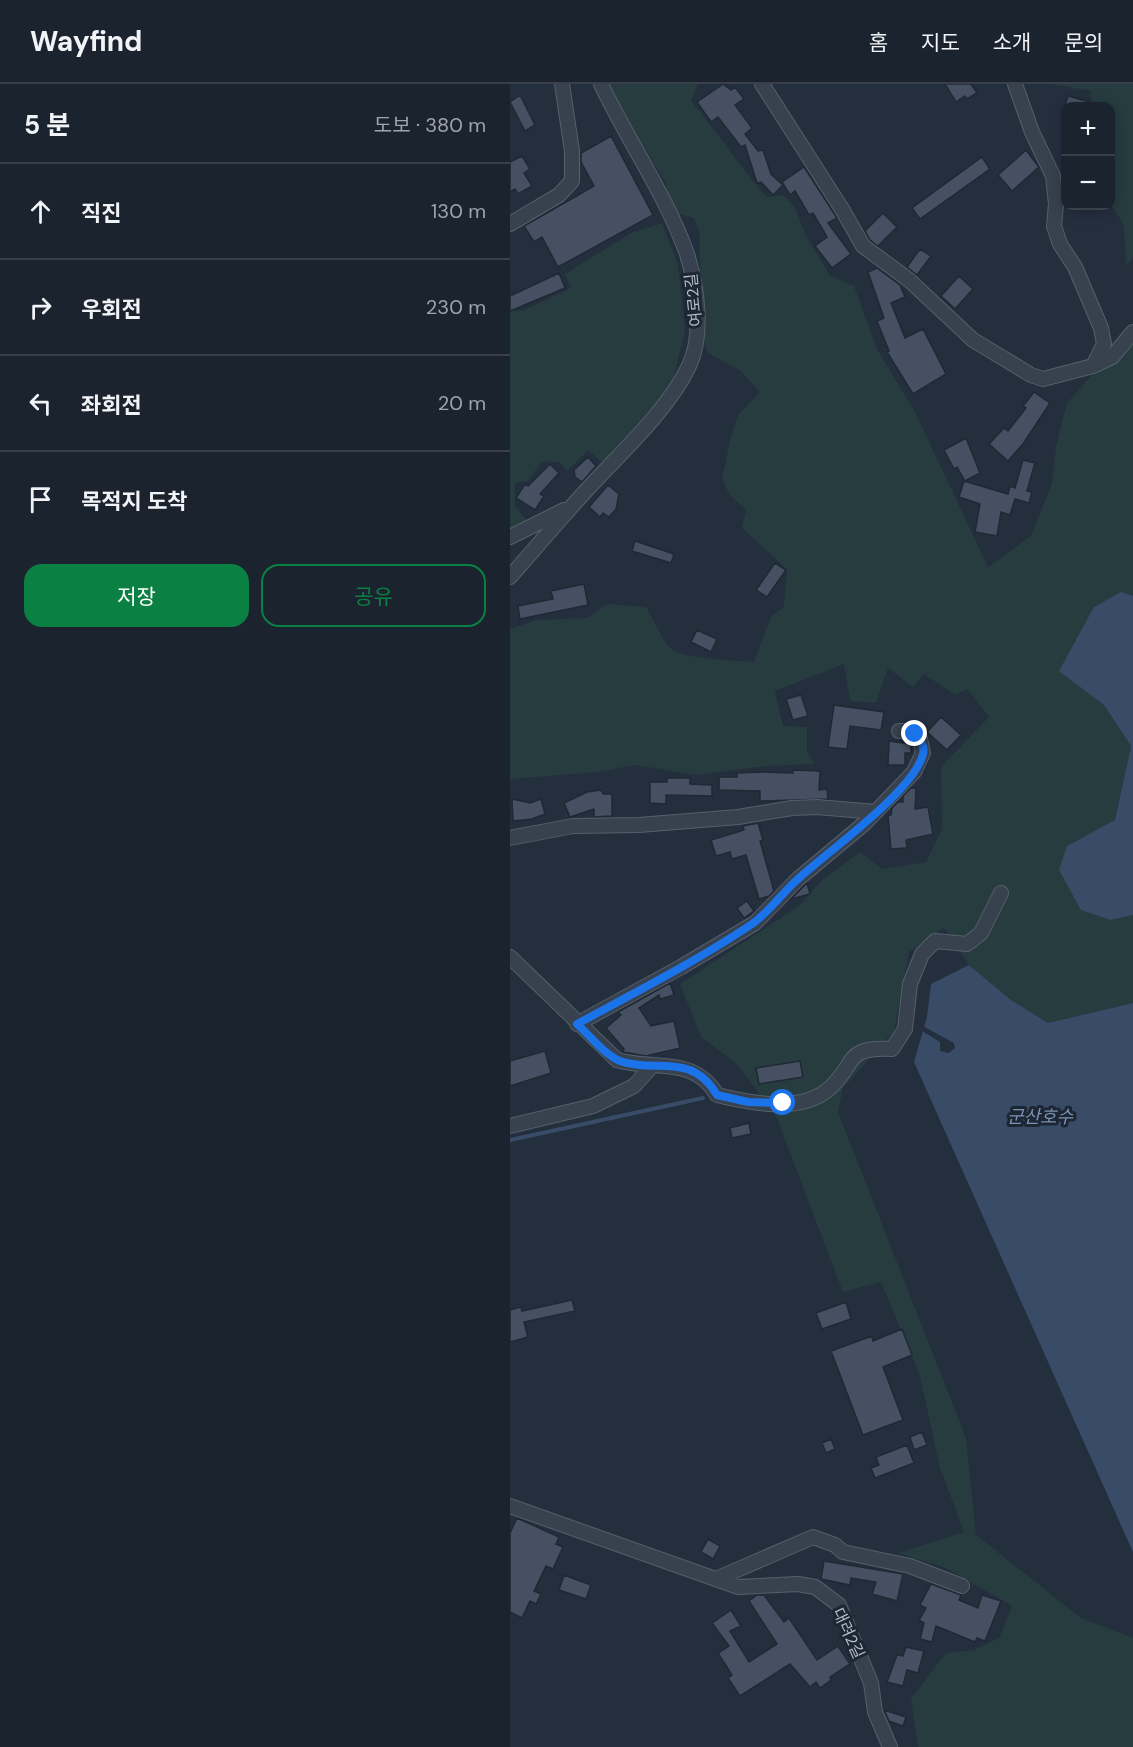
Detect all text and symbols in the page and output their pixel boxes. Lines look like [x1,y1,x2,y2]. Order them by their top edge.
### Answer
text: Wayfind [30,23,142,60]
text: 홈 [869,29,888,57]
text: 지도 [921,29,960,57]
text: 소개 [993,29,1031,57]
text: 문의 [1064,29,1103,57]
map controls [1061,102,1115,210]
button: + [1061,102,1115,156]
text: 5 분 [24,108,70,142]
text: 도보 · 380 m [374,112,486,138]
button: − [1061,156,1115,210]
icon: ahead [24,195,57,228]
text: 130 m [431,198,486,224]
text: 직진 [81,199,121,228]
street label: 여로2길 [680,272,707,328]
icon: right [24,291,57,324]
text: 230 m [426,294,486,320]
text: 우회전 [81,295,142,324]
icon: left [24,387,57,420]
text: 20 m [438,390,486,416]
text: 좌회전 [81,391,142,420]
icon: arrive [24,483,57,516]
text: 목적지 도착 [81,487,187,516]
button: 저장 [24,564,249,627]
button: 공유 [261,564,486,627]
route end [901,720,927,746]
route start [769,1089,795,1115]
water label: 군산호수 [1007,1105,1075,1129]
street label: 대려2길 [828,1605,869,1662]

